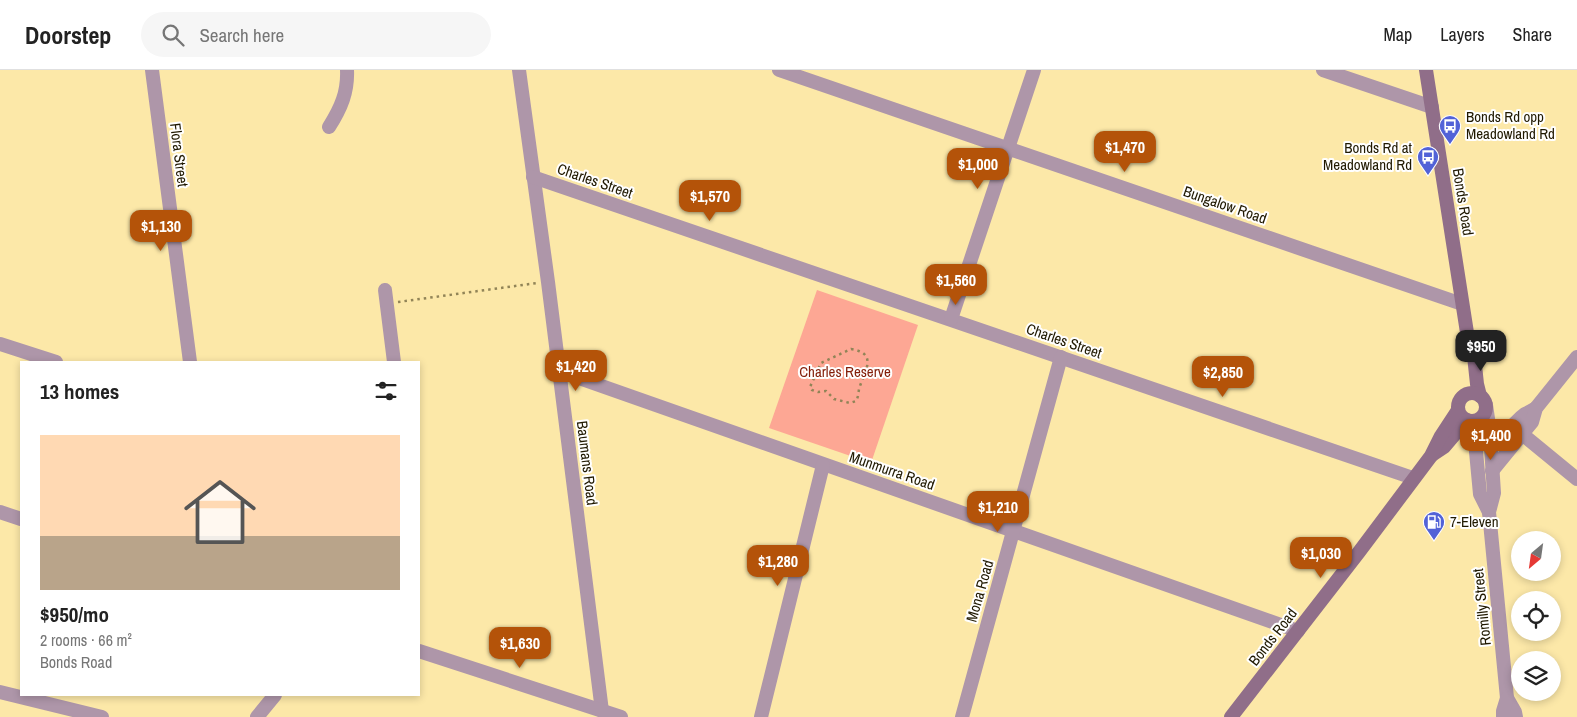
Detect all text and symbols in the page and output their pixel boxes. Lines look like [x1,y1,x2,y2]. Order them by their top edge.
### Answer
search box [141,12,491,57]
text: Doorstep [25,19,111,51]
icon: search [159,21,187,49]
text: Search here [199,22,284,48]
text: Map [1384,22,1412,47]
text: Layers [1440,22,1485,47]
text: Share [1513,22,1552,47]
place label: Bonds Rd opp Meadowland Rd [1466,106,1555,144]
bus stop icon: Bonds Rd opp Meadowland Rd [1438,114,1462,145]
street label: Flora Street [165,122,194,189]
pin: $1,470 [1084,131,1166,173]
text: $1,470 [1105,136,1145,158]
place label: Bonds Rd at Meadowland Rd [1323,137,1413,175]
bus stop icon: Bonds Rd at Meadowland Rd [1416,145,1440,176]
pin: $1,000 [937,148,1019,190]
text: $1,000 [958,153,998,175]
street label: Charles Street [555,158,636,203]
street label: Bonds Road [1448,167,1479,237]
pin: $1,570 [669,180,751,222]
street label: Bungalow Road [1181,180,1270,229]
text: $1,570 [690,185,730,207]
pin: $1,130 [120,210,202,252]
text: $1,130 [141,215,181,237]
pin: $1,560 [915,264,997,306]
text: $1,560 [936,269,976,291]
street label: Charles Street [1024,318,1105,363]
pin: $950 [1451,330,1511,372]
text: $950 [1466,335,1496,357]
pin: $1,420 [535,350,617,392]
text: $1,420 [556,355,596,377]
pin: $2,850 [1182,356,1264,398]
park label: Charles Reserve [799,361,891,382]
text: $2,850 [1203,361,1243,383]
text: 13 homes [40,377,119,406]
icon: filters [372,377,400,405]
pin: $1,400 [1450,418,1532,461]
street label: Baumans Road [572,420,603,506]
text: $1,400 [1471,424,1511,446]
street label: Munmurra Road [847,446,938,495]
icon: home [175,467,265,557]
pin: $1,210 [957,490,1039,533]
text: $1,210 [978,496,1018,518]
fuel station icon: 7-Eleven [1422,510,1446,541]
place label: 7-Eleven [1450,511,1499,532]
north arrow [1511,531,1561,581]
map controls [1511,531,1561,701]
pin: $1,030 [1280,536,1362,579]
text: $1,030 [1301,542,1341,564]
pin: $1,280 [737,544,819,587]
text: $1,280 [758,550,798,572]
street label: Mona Road [961,557,998,624]
street label: Romilly Street [1467,567,1496,647]
button: locate [1511,591,1561,641]
text: $950/mo [40,600,109,629]
street label: Bonds Road [1243,604,1302,670]
pin: $1,630 [479,626,561,669]
text: 2 rooms · 66 m² [40,629,132,651]
text: $1,630 [500,632,540,654]
text: Bonds Road [40,651,112,673]
button: layers [1511,651,1561,701]

